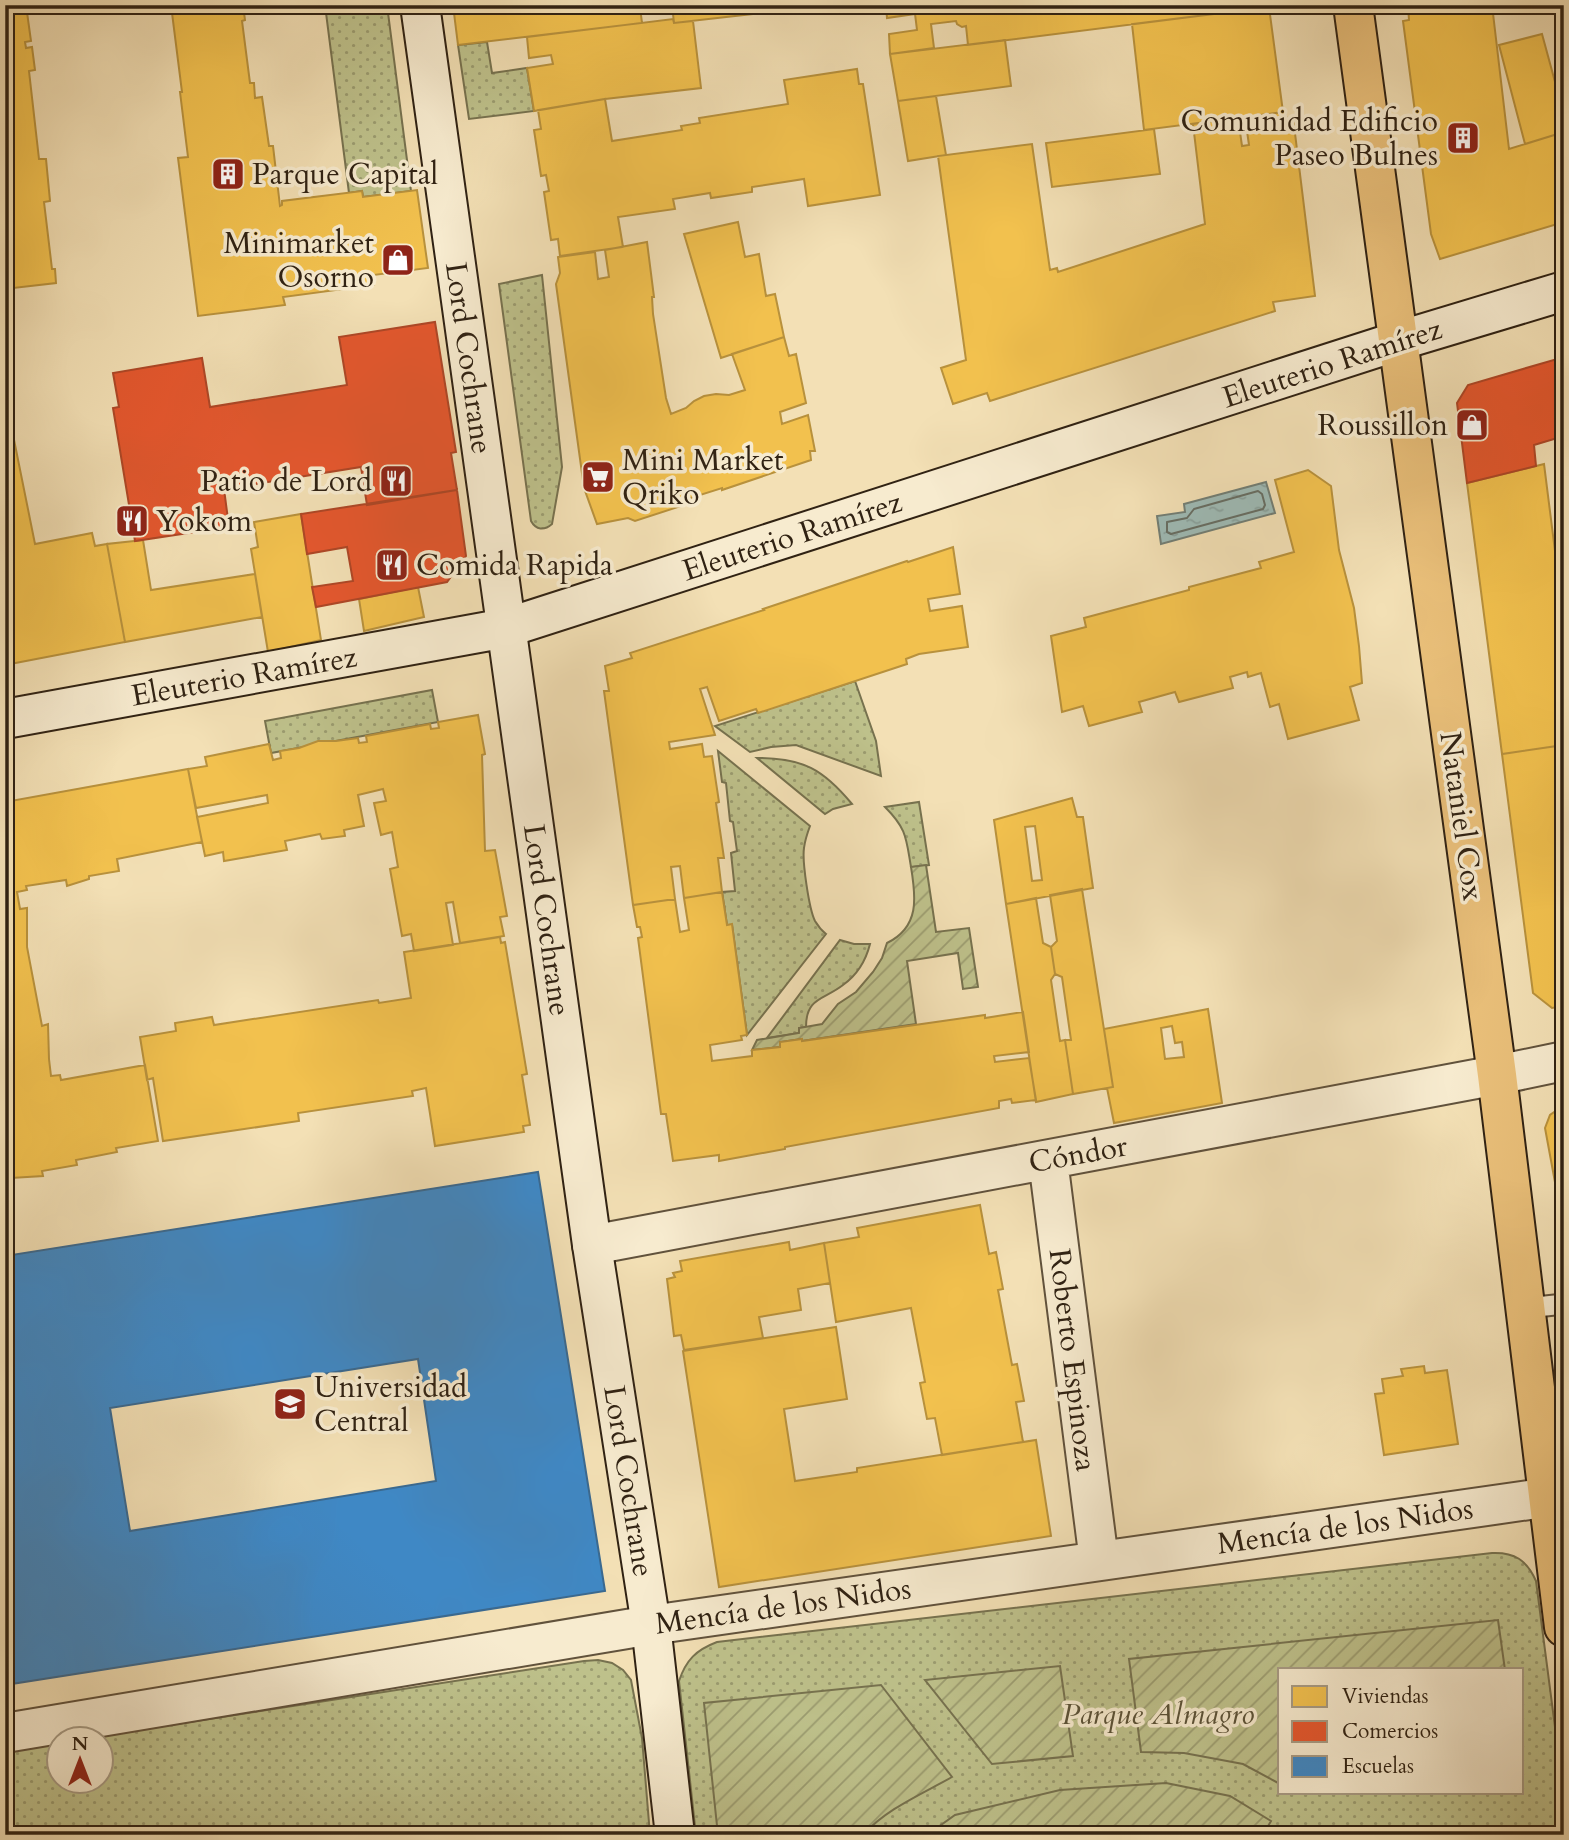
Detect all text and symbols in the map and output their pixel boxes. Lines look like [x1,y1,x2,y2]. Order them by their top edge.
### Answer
place label: Comunidad Edificio Paseo Bulnes [1180,101,1438,176]
building icon: Comunidad Edificio Paseo Bulnes [1444,119,1482,157]
place label: Parque Capital [252,154,439,195]
building icon: Parque Capital [209,155,247,193]
place label: Minimarket Osorno [223,223,375,298]
shop icon: Minimarket Osorno [379,241,417,279]
street label: Lord Cochrane [435,260,502,457]
street label: Eleuterio Ramírez [1217,308,1448,418]
place label: Roussillon [1317,405,1448,446]
shop icon: Roussillon [1453,406,1491,444]
place label: Mini Market Qriko [622,440,784,515]
supermarket icon: Mini Market Qriko [579,458,617,496]
place label: Patio de Lord [200,461,372,502]
restaurant icon: Patio de Lord [377,462,415,500]
street label: Eleuterio Ramírez [677,481,908,591]
place label: Yokom [156,501,253,542]
restaurant icon: Yokom [113,502,151,540]
place label: Comida Rapida [416,545,613,586]
restaurant icon: Comida Rapida [373,546,411,584]
street label: Eleuterio Ramírez [128,636,361,717]
street label: Nataniel Cox [1429,729,1494,903]
street label: Lord Cochrane [513,822,580,1019]
street label: Cóndor [1026,1126,1131,1183]
street label: Roberto Espinoza [1039,1246,1107,1474]
place label: Universidad Central [314,1367,467,1442]
street label: Lord Cochrane [593,1382,664,1580]
school or university icon: Universidad Central [271,1385,309,1423]
street label: Mencía de los Nidos [1215,1488,1476,1565]
street label: Mencía de los Nidos [653,1568,914,1645]
legend [1278,1668,1524,1794]
text: Viviendas [1342,1682,1429,1711]
park label: Parque Almagro [1062,1694,1254,1735]
text: Comercios [1342,1717,1438,1746]
north arrow [46,1724,116,1794]
text: N [72,1731,89,1757]
text: Escuelas [1342,1752,1414,1781]

